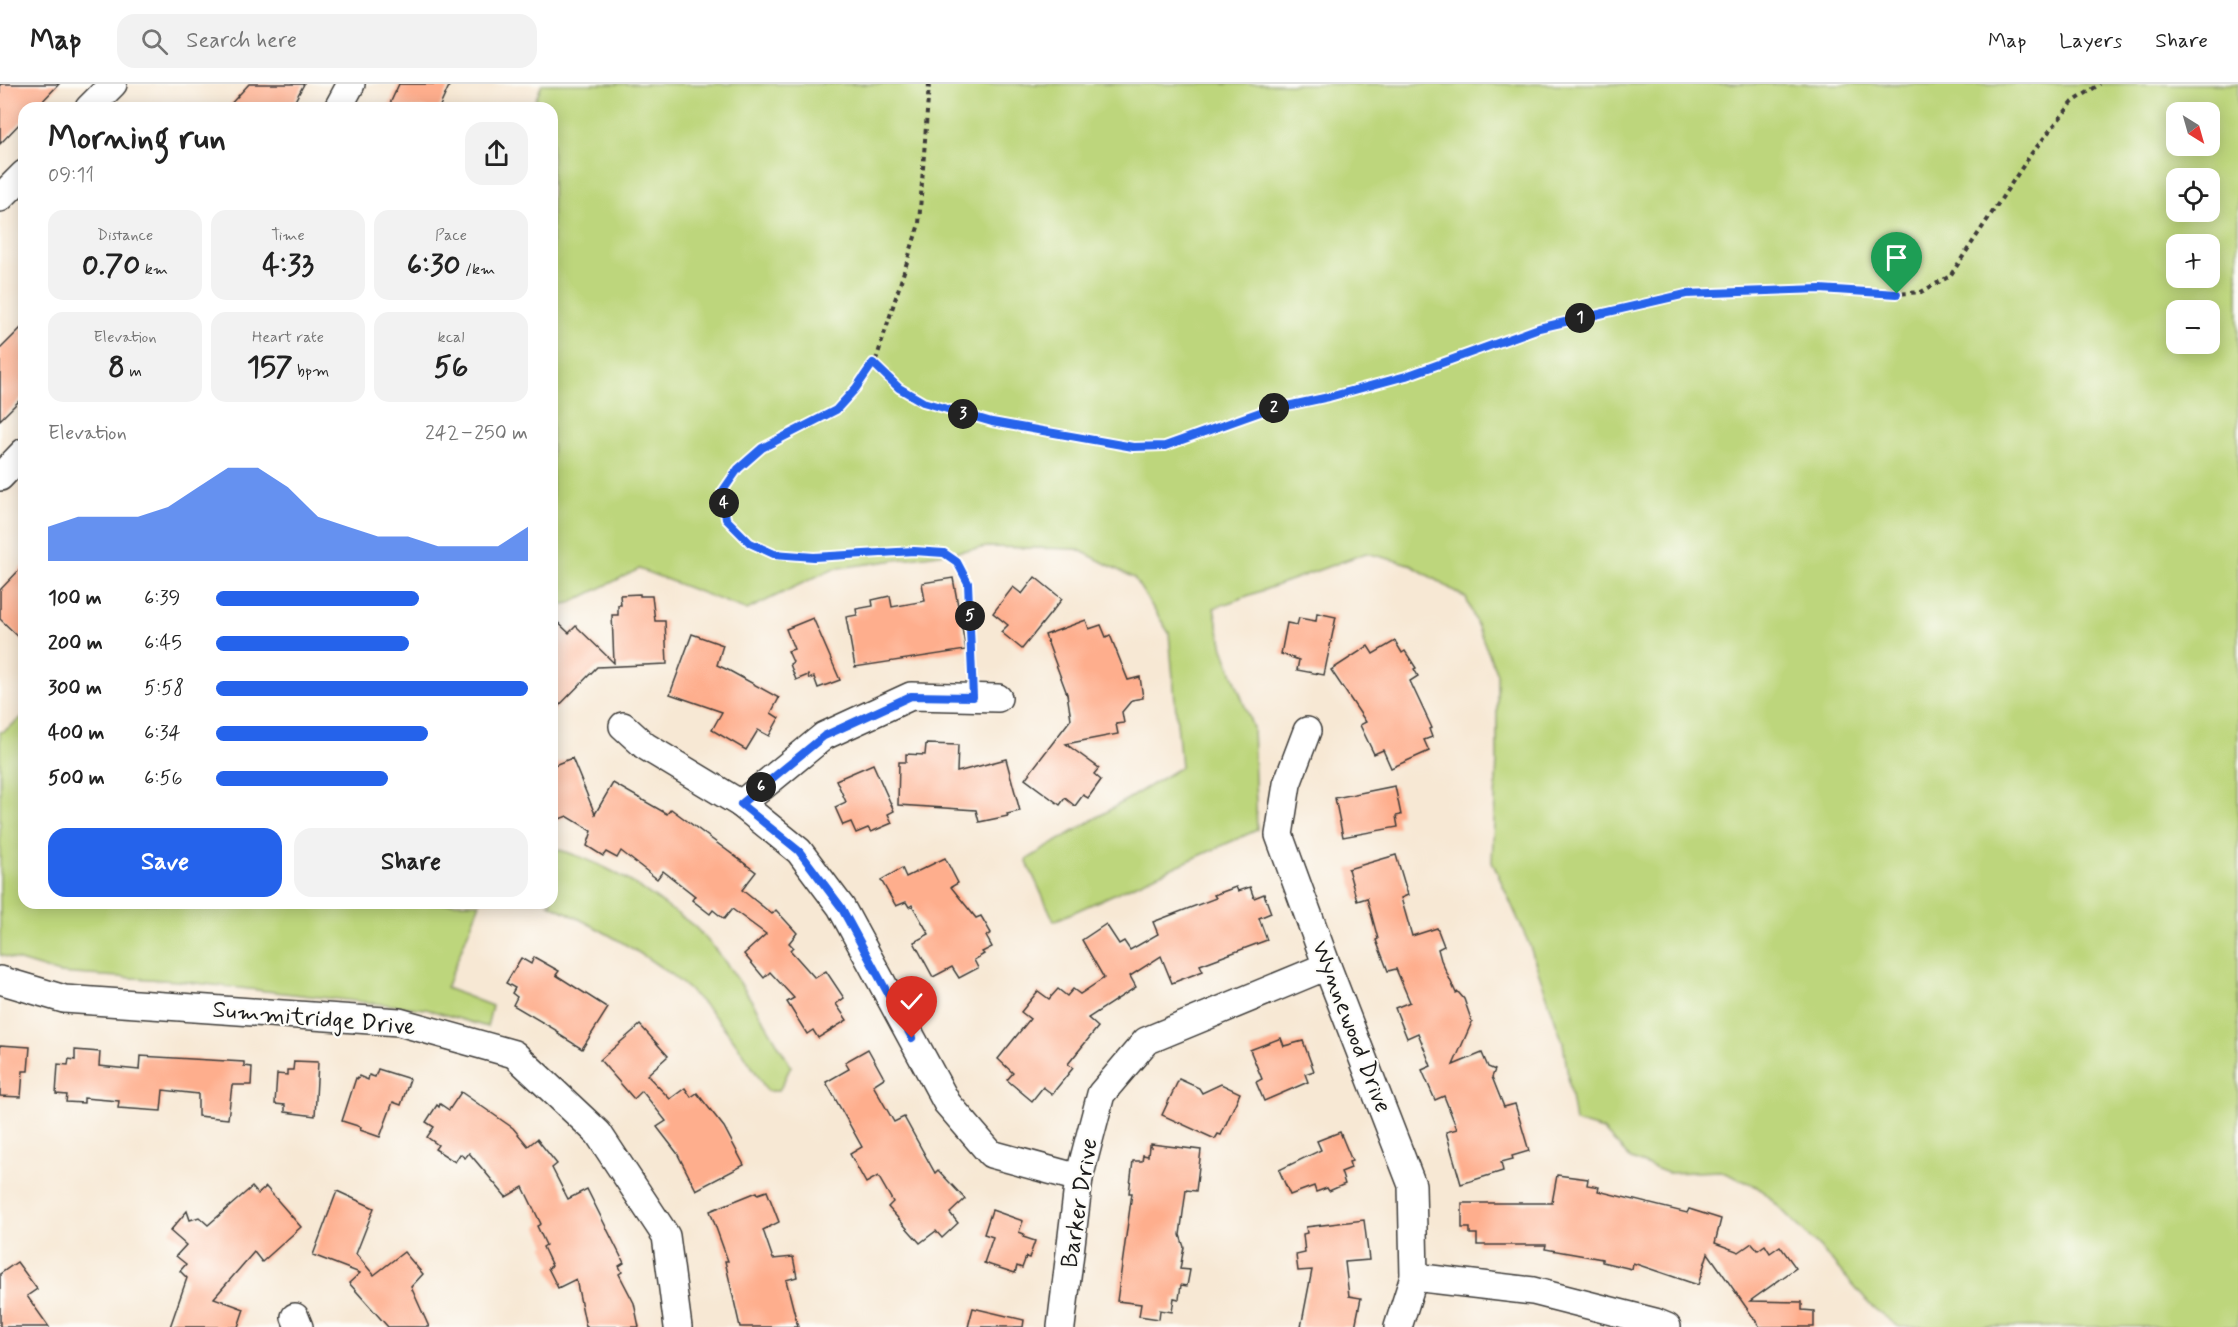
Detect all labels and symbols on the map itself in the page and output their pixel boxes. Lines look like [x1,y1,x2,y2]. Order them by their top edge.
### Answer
north arrow [2166,102,2220,156]
pin [1871,232,1922,294]
pin: 1 [1565,303,1595,333]
pin: 2 [1259,393,1289,423]
pin: 3 [948,399,978,429]
pin: 4 [709,488,739,518]
pin: 5 [955,601,985,631]
pin: 6 [746,772,776,802]
street label: Wynnewood Drive [1304,937,1398,1117]
pin [886,976,937,1038]
street label: Summitridge Drive [211,995,417,1043]
street label: Barker Drive [1054,1136,1106,1270]

